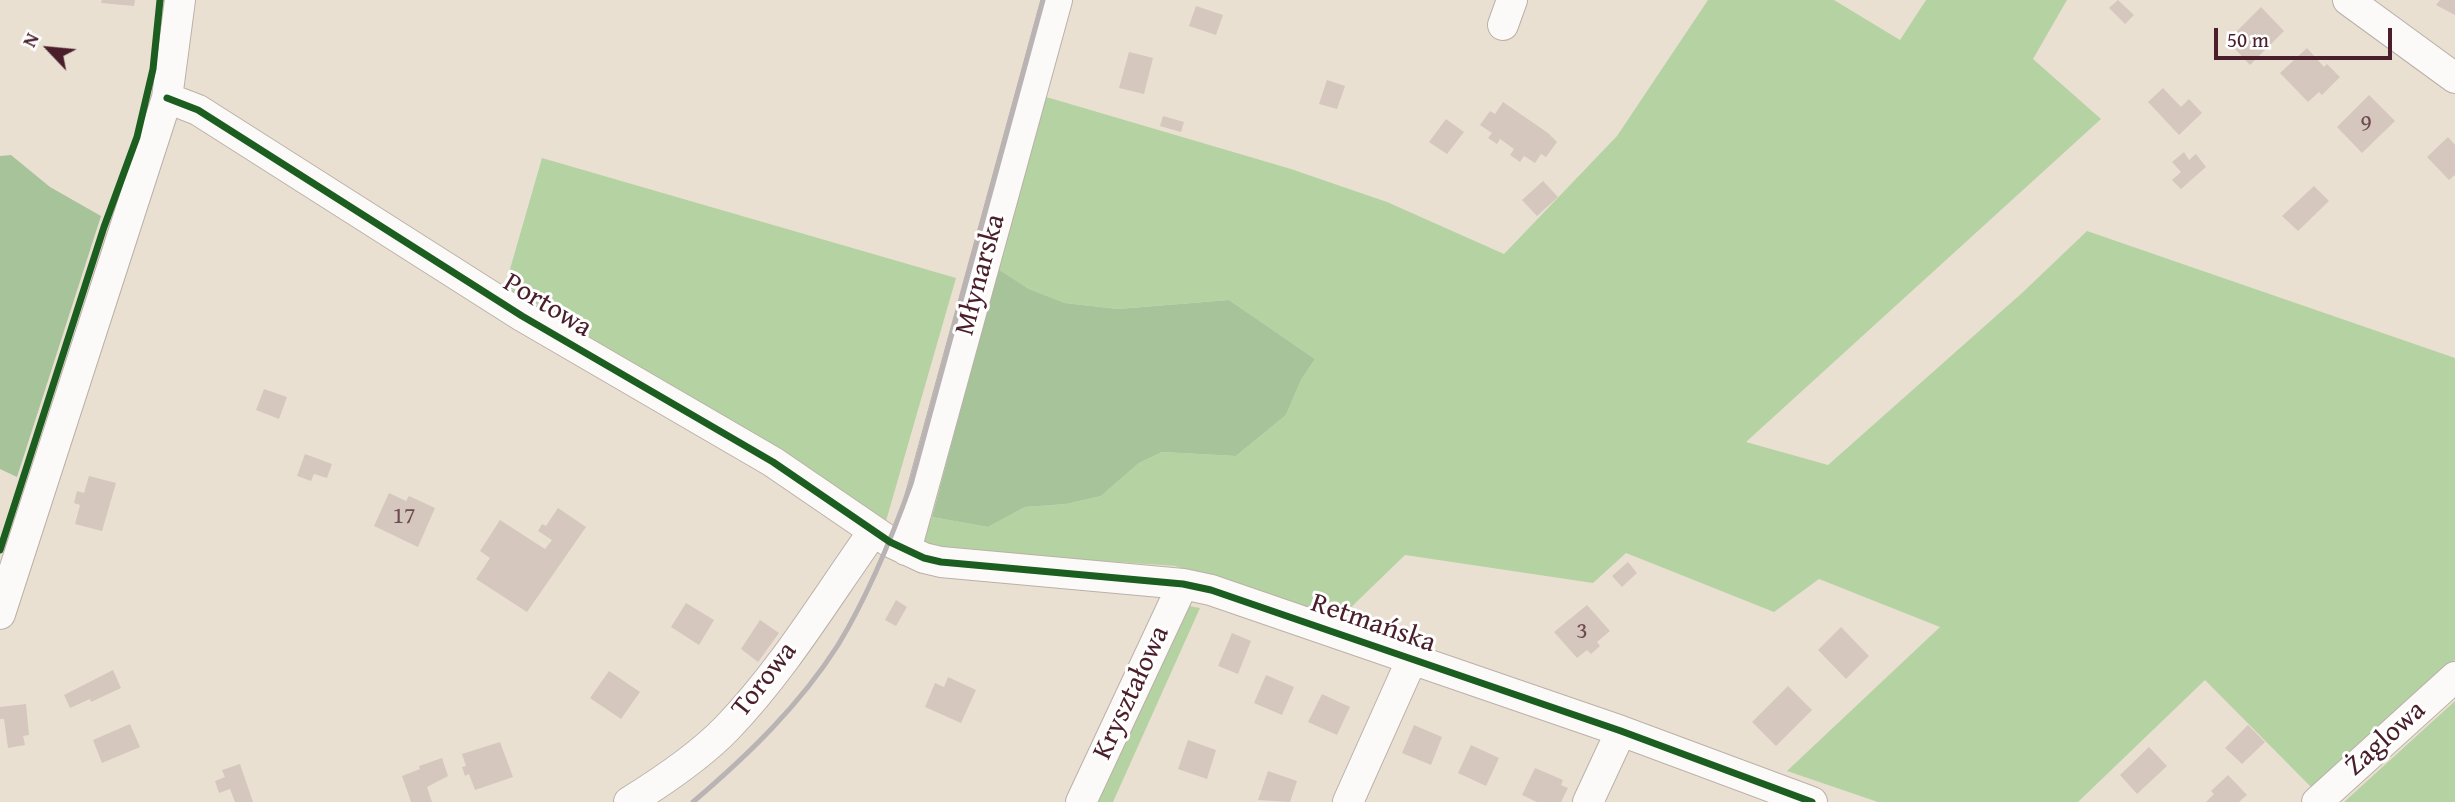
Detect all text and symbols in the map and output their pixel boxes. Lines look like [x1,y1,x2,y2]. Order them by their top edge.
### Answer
north arrow [14,14,84,84]
scale bar [2217,14,2396,58]
text: 50 m [2227,24,2269,55]
text: N [15,28,45,52]
house number: 9 [2360,110,2372,138]
street label: Młynarska [949,211,1013,339]
street label: Portowa [497,267,597,345]
house number: 17 [392,503,416,531]
street label: Retmańska [1306,587,1440,661]
house number: 3 [1576,618,1588,646]
street label: Kryształowa [1086,621,1178,765]
street label: Torowa [725,636,805,724]
street label: Żaglowa [2339,694,2433,784]

